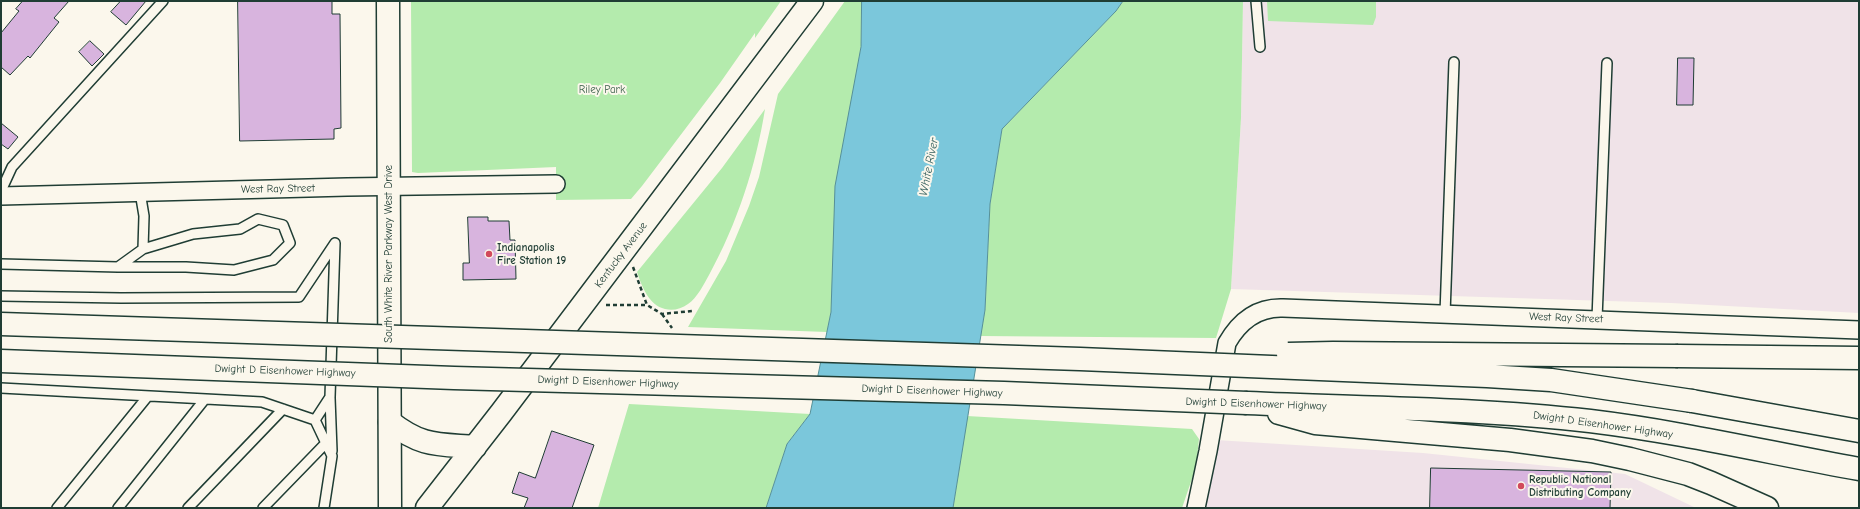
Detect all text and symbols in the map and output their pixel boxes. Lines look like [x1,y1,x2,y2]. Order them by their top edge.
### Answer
park label: Riley Park [579,83,625,97]
water label: White River [916,137,942,197]
street label: South White River Parkway West Drive [382,165,396,343]
street label: West Ray Street [241,182,315,196]
street label: Kentucky Avenue [592,219,650,291]
place label: Indianapolis Fire Station 19 [497,241,566,267]
marker: Indianapolis Fire Station 19 [484,249,494,259]
street label: West Ray Street [1529,310,1603,326]
street label: Dwight D Eisenhower Highway [214,362,356,380]
street label: Dwight D Eisenhower Highway [537,373,679,391]
street label: Dwight D Eisenhower Highway [861,382,1003,400]
street label: Dwight D Eisenhower Highway [1185,395,1327,413]
street label: Dwight D Eisenhower Highway [1532,409,1674,441]
place label: Republic National Distributing Company [1529,473,1631,499]
marker: Republic National Distributing Company [1516,481,1526,491]

